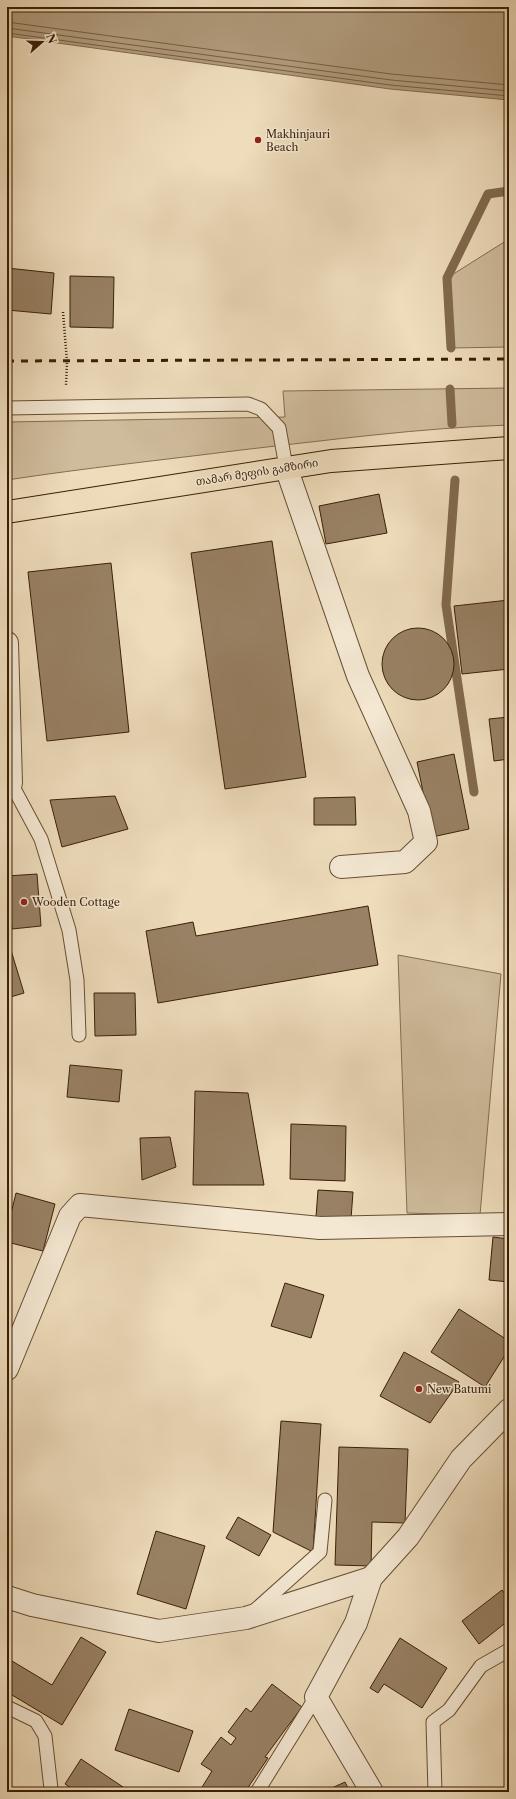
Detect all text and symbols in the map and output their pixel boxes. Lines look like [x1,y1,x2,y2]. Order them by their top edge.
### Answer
north arrow [22,22,62,62]
text: N [43,32,60,46]
place label: Makhinjauri Beach [266,127,331,154]
marker: Makhinjauri Beach [253,135,263,145]
street label: თამარ მეფის გამზირი [195,455,319,489]
place label: Wooden Cottage [31,895,120,909]
marker: Wooden Cottage [19,897,29,907]
place label: New Batumi [427,1382,492,1396]
marker: New Batumi [414,1384,424,1394]

